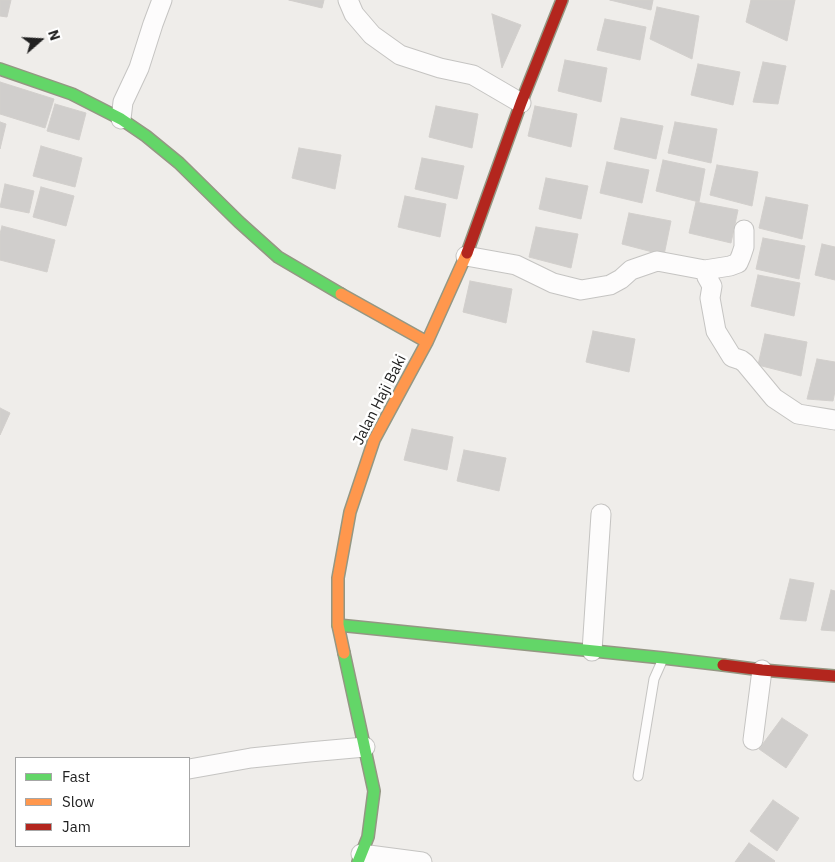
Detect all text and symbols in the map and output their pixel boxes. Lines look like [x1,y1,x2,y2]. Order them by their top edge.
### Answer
north arrow [15,15,65,65]
text: N [44,27,64,43]
street label: Jalan Haji Baki [350,352,410,448]
legend [15,757,190,847]
text: Fast [62,767,90,786]
text: Slow [62,792,95,811]
text: Jam [62,817,91,836]

